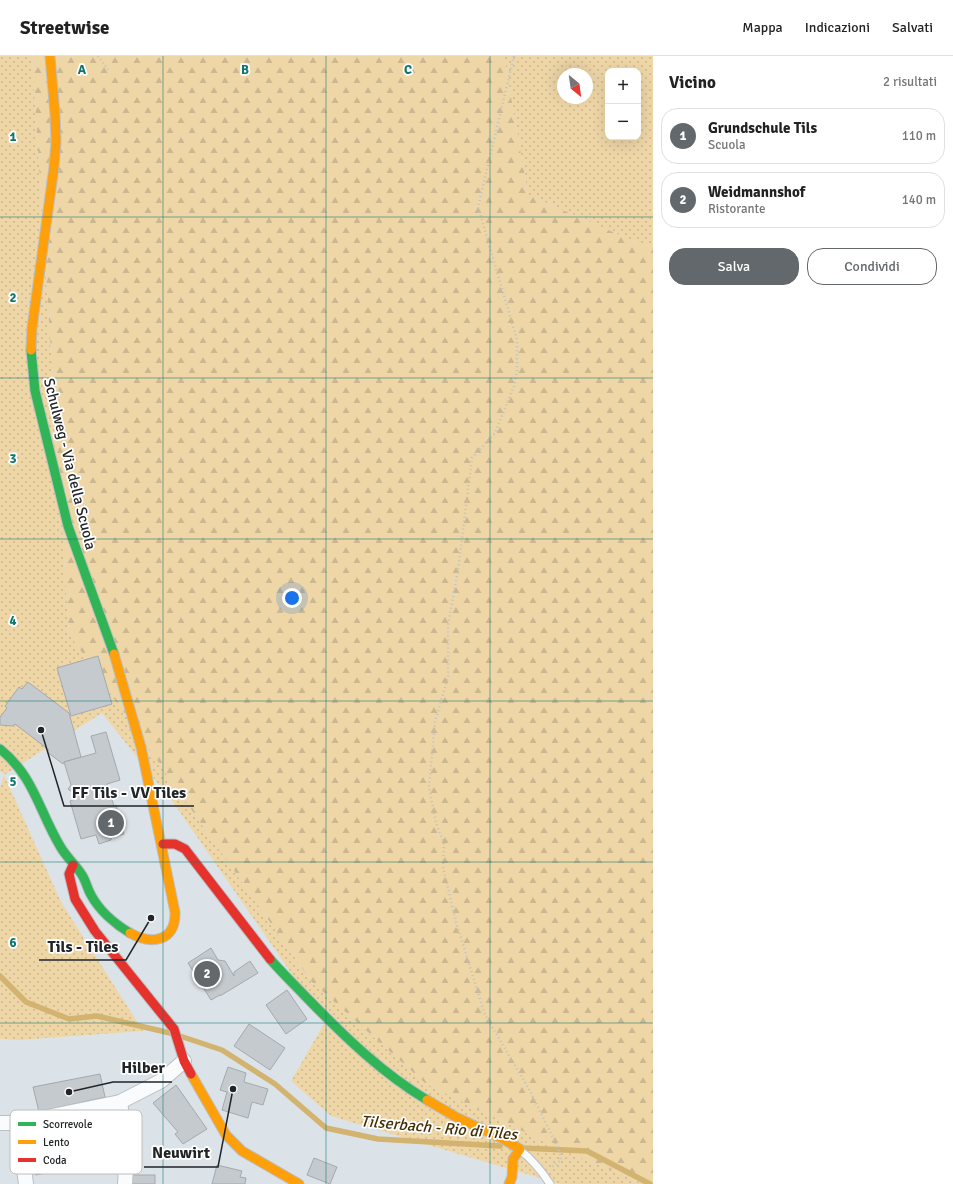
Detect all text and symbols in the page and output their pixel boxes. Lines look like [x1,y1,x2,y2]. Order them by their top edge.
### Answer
text: Streetwise [20,16,110,40]
text: Mappa [742,19,783,36]
text: Indicazioni [805,19,870,36]
text: Salvati [892,19,933,36]
text: A [78,62,87,78]
text: B [241,62,249,78]
text: C [404,62,412,78]
north arrow [557,68,593,104]
map controls [605,68,641,140]
button: + [605,68,641,104]
text: Vicino [669,72,716,93]
text: 2 risultati [883,74,937,90]
button: − [605,104,641,140]
text: Grundschule Tils [708,119,817,137]
text: 1 [679,128,687,144]
text: 110 m [902,128,936,144]
text: 1 [9,129,17,145]
text: Scuola [708,137,746,153]
text: Weidmannshof [708,183,805,201]
text: 2 [679,192,687,208]
text: 140 m [902,192,936,208]
text: Ristorante [708,201,766,217]
button: Salva [669,248,799,285]
button: Condividi [807,248,937,285]
text: 2 [9,290,17,306]
street label: Schulweg - Via della Scuola [40,376,100,552]
text: 3 [9,451,17,467]
your location [282,588,302,608]
text: 4 [9,613,17,629]
text: 5 [9,774,17,790]
callout: FF Tils - VV Tiles [64,778,194,806]
text: FF Tils - VV Tiles [72,783,186,803]
pin: 1 [98,808,124,838]
callout: Tils - Tiles [39,932,126,960]
text: 6 [9,935,17,951]
text: Tils - Tiles [48,937,118,957]
pin: 2 [194,959,220,989]
callout: Hilber [113,1054,172,1082]
text: Hilber [121,1058,165,1078]
legend [10,1110,142,1174]
water label: Tilserbach - Rio di Tiles [360,1111,520,1145]
text: Scorrevole [43,1118,92,1131]
text: Lento [43,1136,70,1149]
callout: Neuwirt [144,1139,218,1167]
text: Neuwirt [152,1143,210,1163]
text: Coda [43,1154,67,1167]

